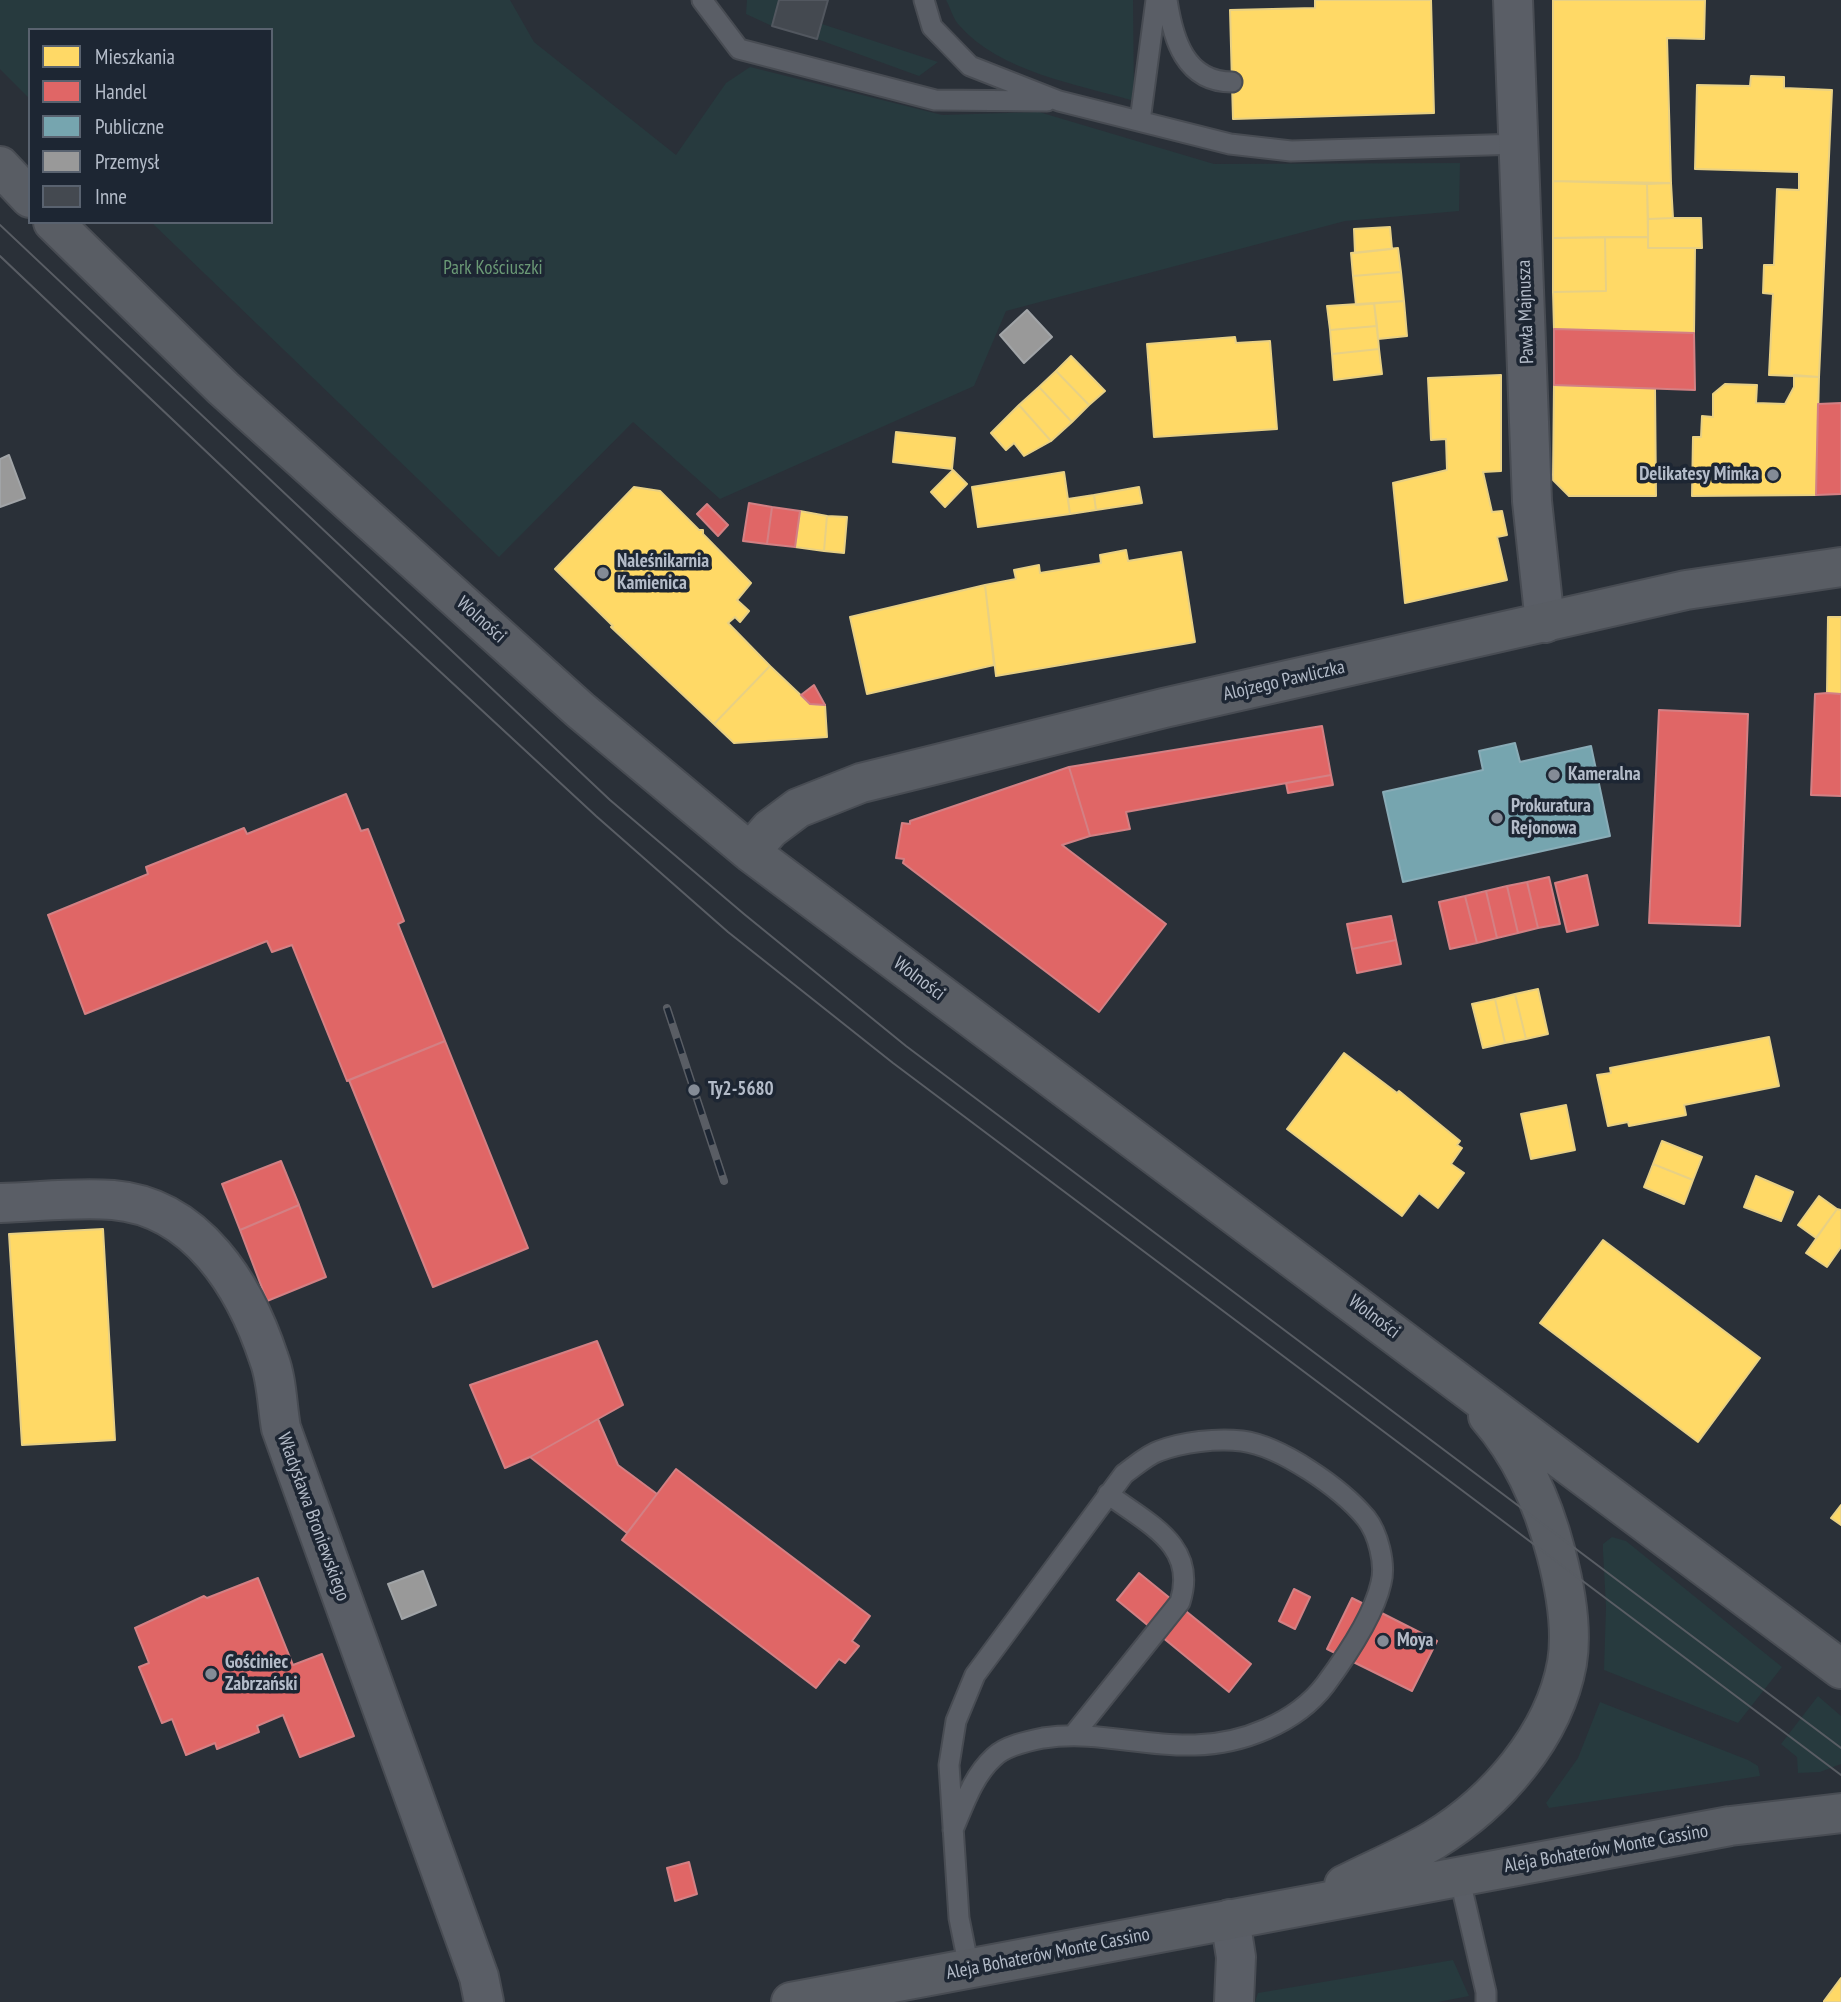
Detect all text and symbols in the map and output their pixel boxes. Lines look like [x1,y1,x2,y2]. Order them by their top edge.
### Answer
legend [28,28,273,224]
text: Mieszkania [95,43,175,70]
text: Handel [95,78,147,105]
text: Publiczne [95,113,164,140]
text: Przemysł [95,148,159,175]
text: Inne [95,183,127,210]
park label: Park Kościuszki [443,258,543,280]
street label: Pawła Majnusza [1513,260,1539,364]
place label: Delikatesy Mimka [1639,464,1759,486]
marker: Delikatesy Mimka [1765,467,1781,483]
place label: Naleśnikarnia Kamienica [617,551,709,595]
marker: Naleśnikarnia Kamienica [595,565,611,581]
street label: Wolności [452,592,510,648]
street label: Alojzego Pawliczka [1221,656,1347,706]
place label: Kameralna [1568,764,1641,786]
marker: Kameralna [1546,767,1562,783]
place label: Prokuratura Rejonowa [1511,796,1591,840]
marker: Prokuratura Rejonowa [1489,810,1505,826]
street label: Wolności [889,952,949,1006]
place label: Ty2-5680 [708,1079,774,1101]
marker: Ty2-5680 [686,1082,702,1098]
street label: Wolności [1344,1290,1404,1344]
street label: Władysława Broniewskiego [272,1430,354,1604]
place label: Moya [1397,1630,1433,1652]
marker: Moya [1375,1633,1391,1649]
place label: Gościniec Zabrzański [225,1652,298,1696]
marker: Gościniec Zabrzański [203,1666,219,1682]
street label: Aleja Bohaterów Monte Cassino [1502,1820,1710,1878]
street label: Aleja Bohaterów Monte Cassino [944,1923,1152,1985]

